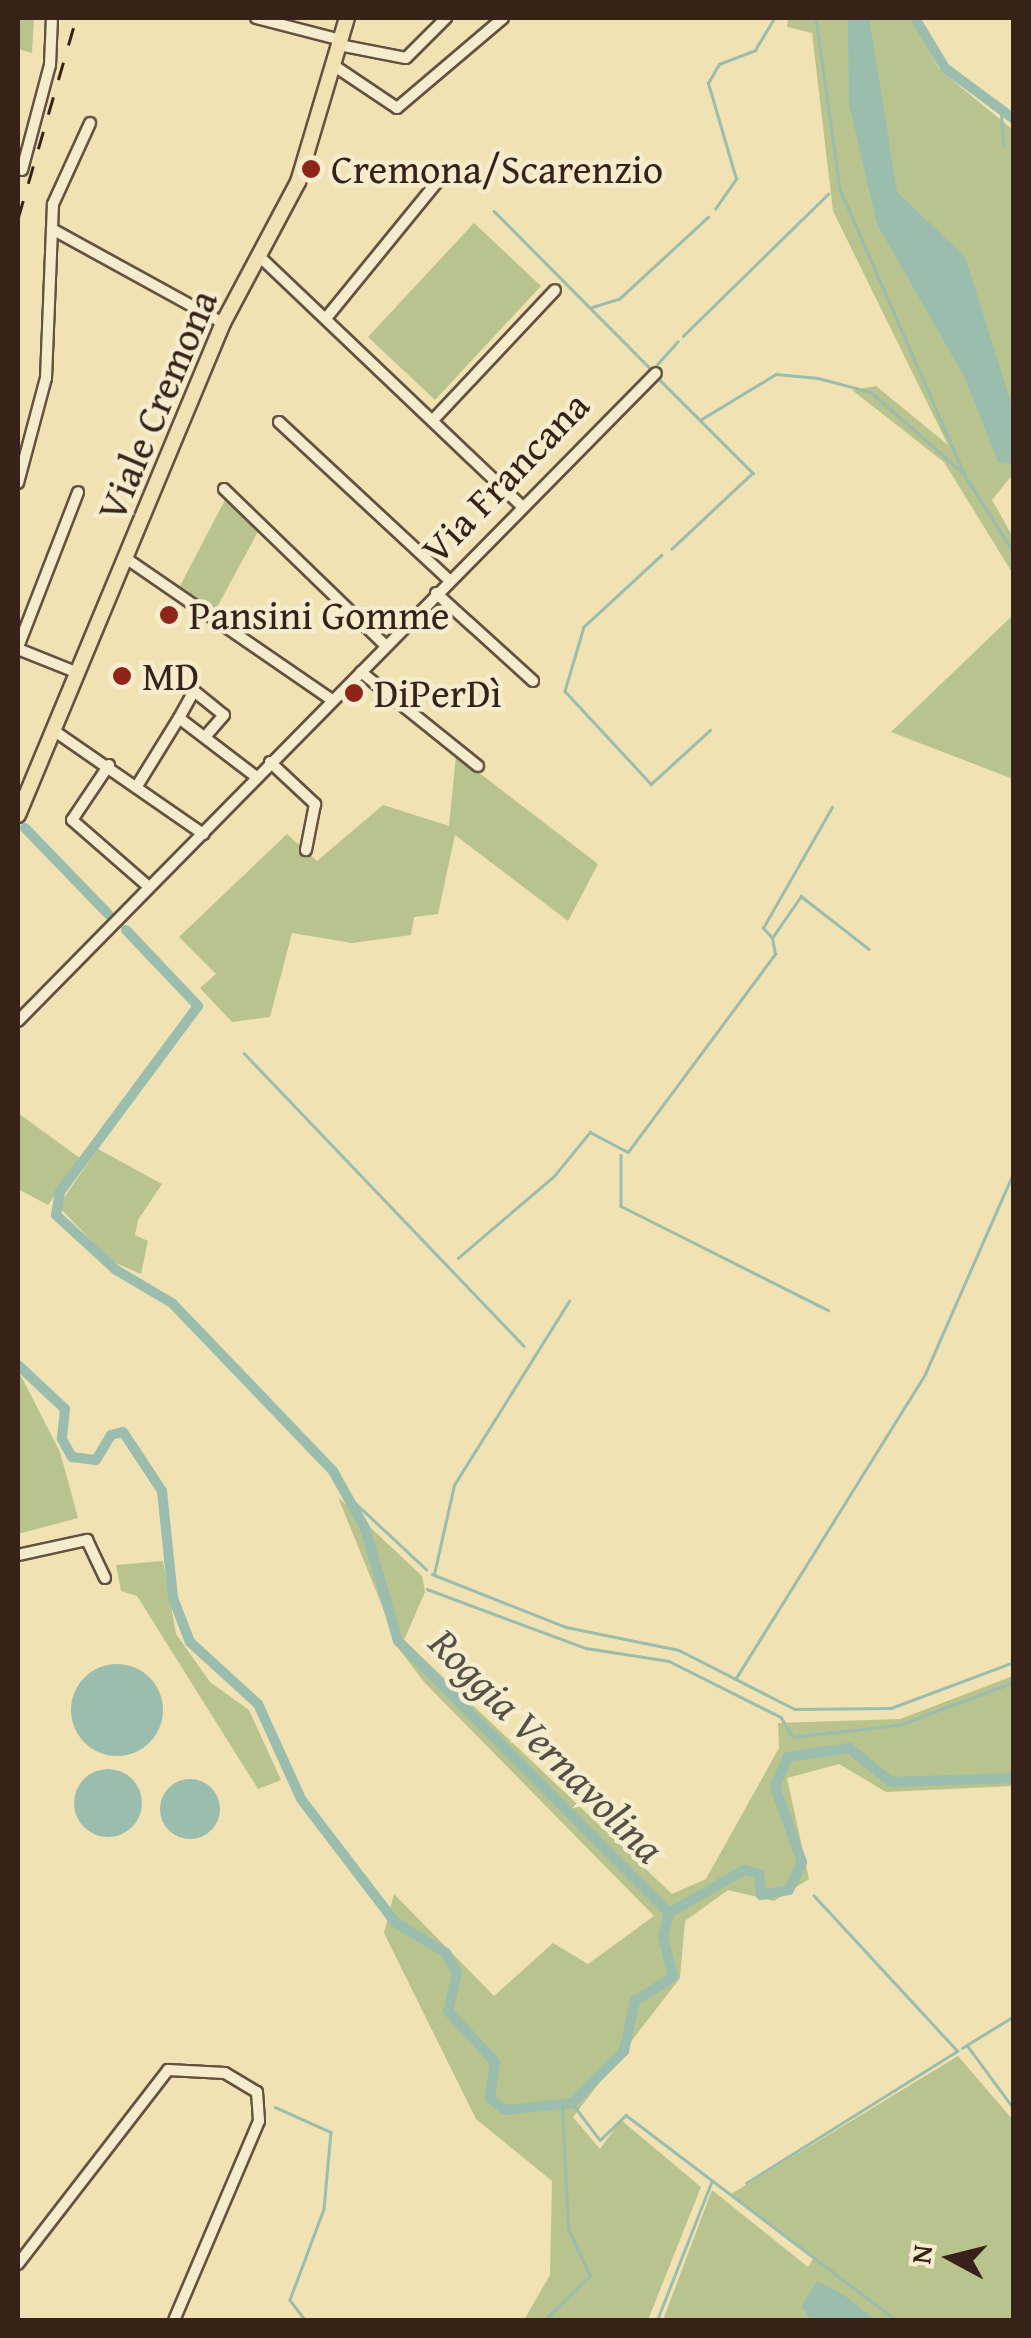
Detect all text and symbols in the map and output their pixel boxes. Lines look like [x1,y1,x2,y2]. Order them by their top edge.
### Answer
place label: Cremona/Scarenzio [331,145,663,193]
marker: Cremona/Scarenzio [300,158,322,180]
street label: Viale Cremona [87,282,227,528]
street label: Via Francana [411,381,599,573]
place label: Pansini Gomme [189,591,450,639]
marker: Pansini Gomme [158,604,180,626]
place label: MD [142,652,199,700]
marker: MD [111,665,133,687]
place label: DiPerDì [374,669,502,717]
marker: DiPerDì [343,682,365,704]
water label: Roggia Vernavolina [419,1617,675,1873]
north arrow [901,2208,1001,2308]
text: N [899,2242,942,2266]

